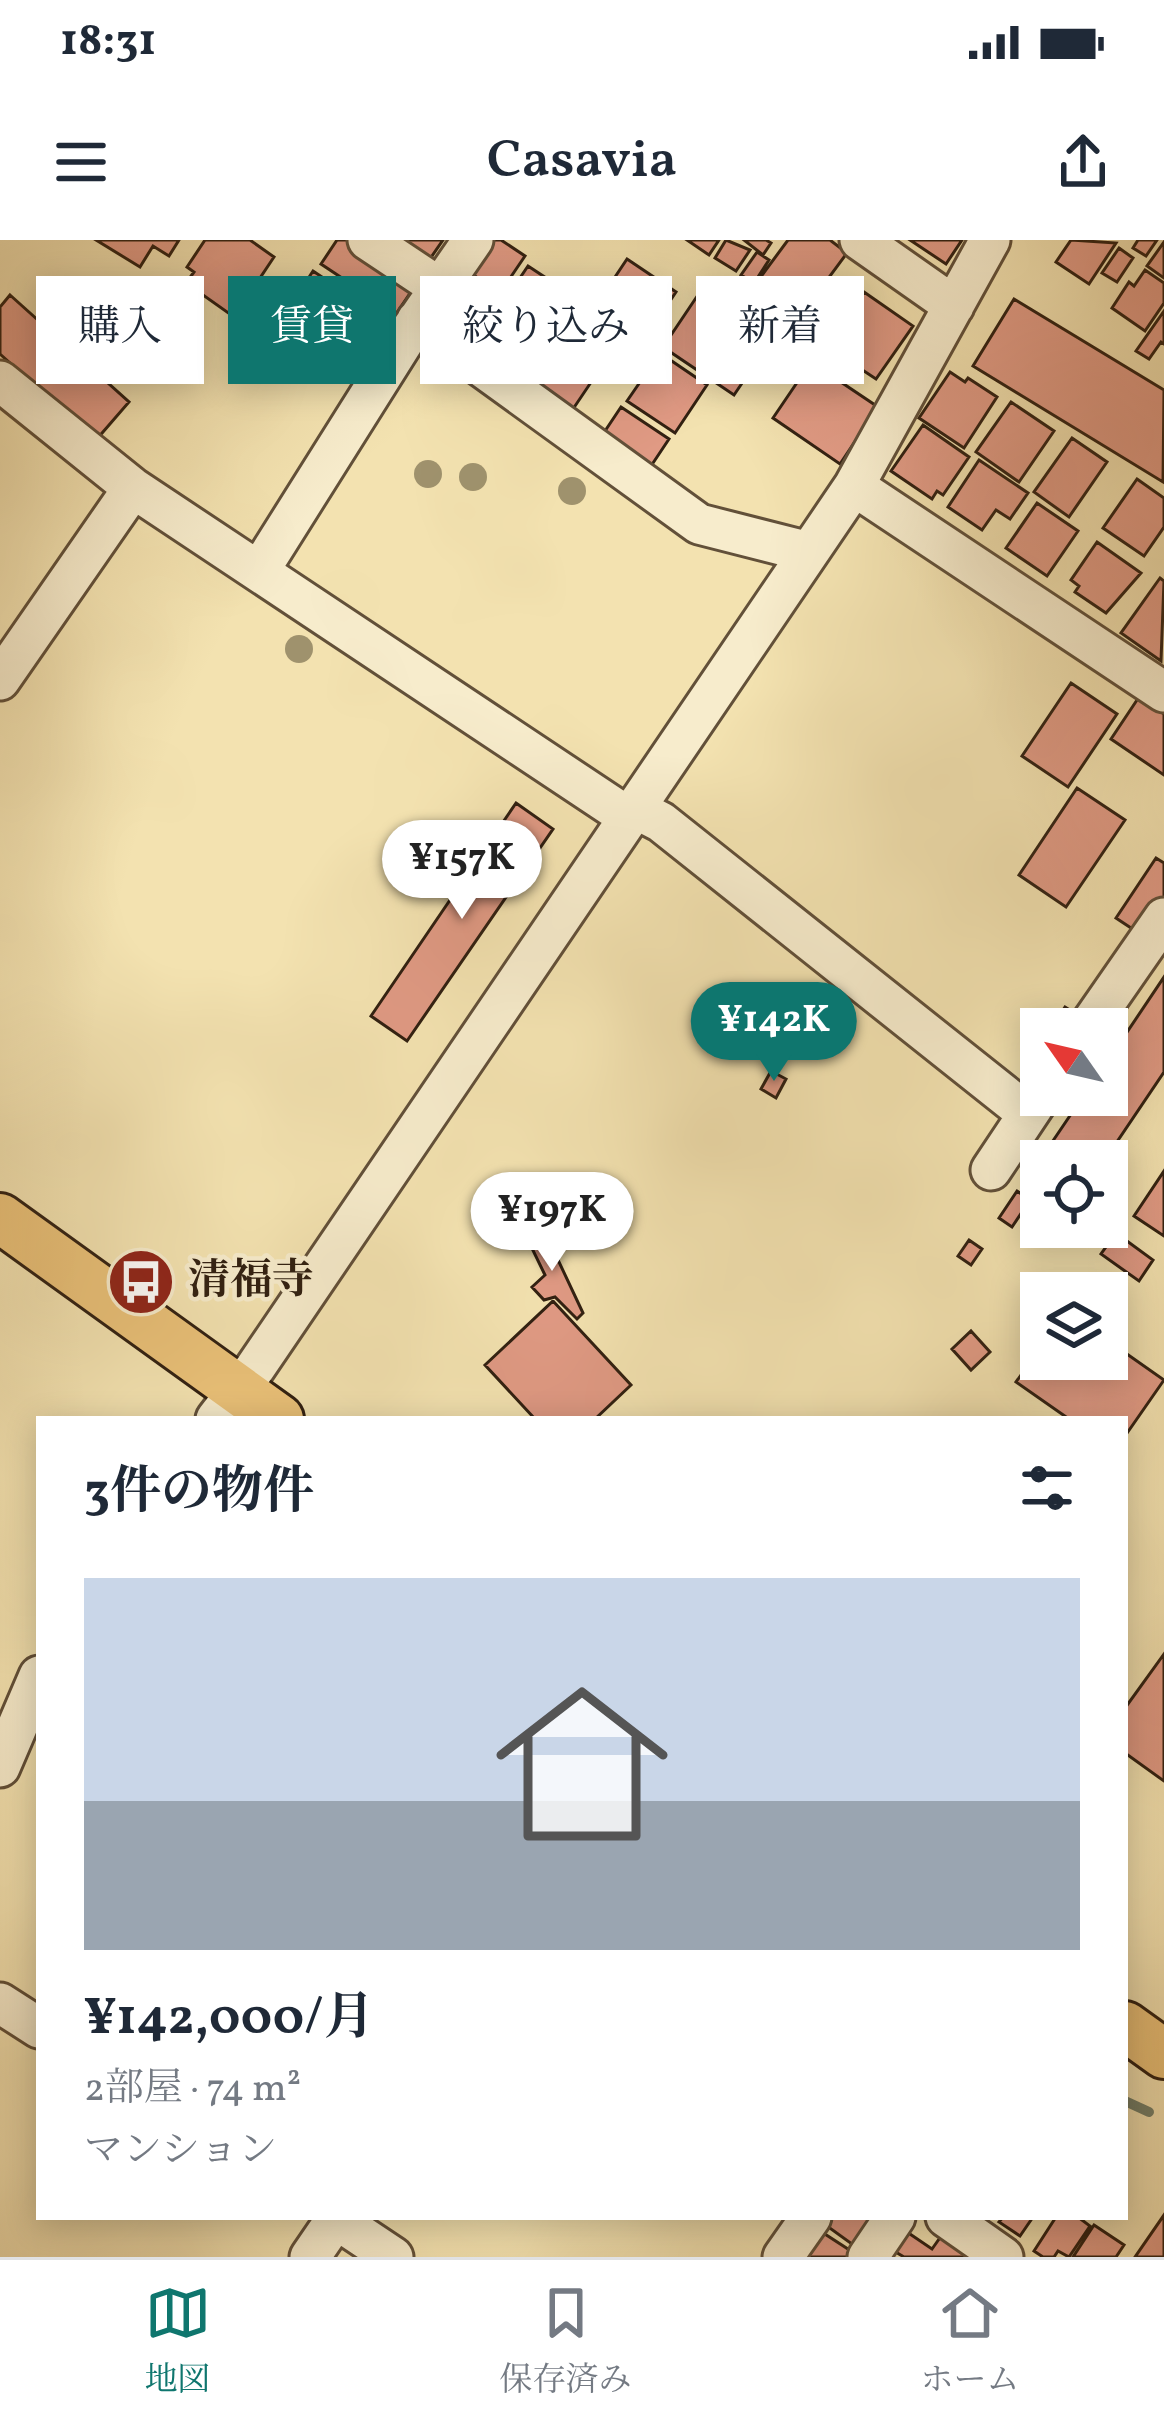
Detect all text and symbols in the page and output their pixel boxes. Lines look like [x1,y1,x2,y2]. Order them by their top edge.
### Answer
text: 18:31 [60,11,156,74]
text: Casavia [487,125,677,200]
icon: menu [48,129,114,195]
icon: share [1050,129,1116,195]
chip: 購入 [36,276,204,384]
chip: 賃貸 [228,276,396,384]
chip: 絞り込み [420,276,672,384]
chip: 新着 [696,276,864,384]
pin: ¥157K [378,820,546,922]
text: ¥157K [409,832,515,886]
pin: ¥142K [690,982,858,1084]
text: ¥142K [718,994,830,1048]
north arrow [1020,1008,1128,1116]
map controls [1020,1008,1128,1380]
button: locate [1020,1140,1128,1248]
pin: ¥197K [468,1172,636,1274]
text: ¥197K [498,1184,606,1238]
bus stop icon: 清福寺 [106,1247,176,1317]
place label: 清福寺 [188,1253,314,1312]
button: layers [1020,1272,1128,1380]
icon: filters [1014,1455,1080,1521]
text: 3件の物件 [84,1458,314,1529]
icon: home [474,1656,690,1872]
text: ¥142,000/月 [84,1984,375,2055]
text: 2部屋 · 74 m² [84,2063,301,2117]
text: マンション [84,2125,277,2179]
tab: 地図 [145,2280,211,2405]
tab: 保存済み [500,2280,632,2405]
tab: ホーム [921,2280,1020,2405]

